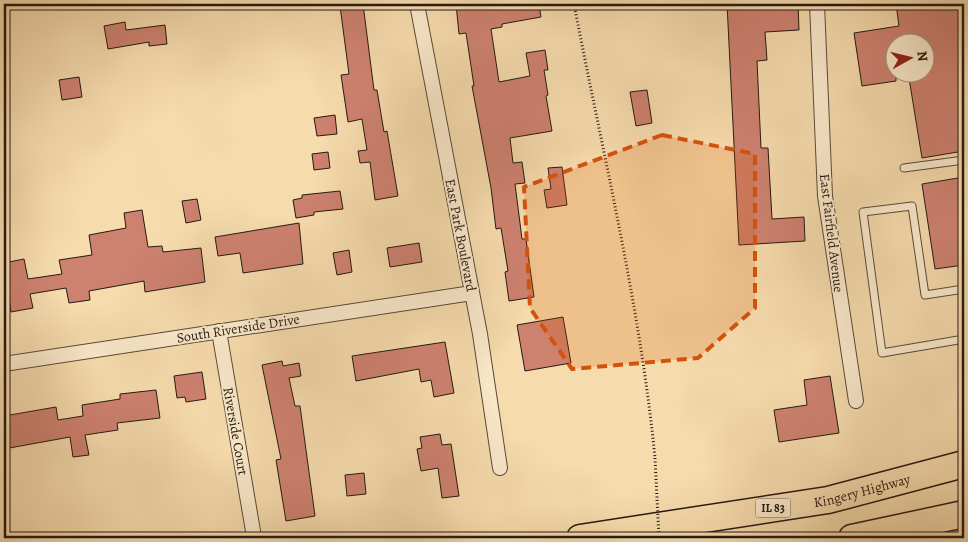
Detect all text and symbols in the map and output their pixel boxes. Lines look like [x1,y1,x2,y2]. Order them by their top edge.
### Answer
north arrow [886,32,936,82]
text: N [912,50,932,63]
street label: East Fairfield Avenue [815,172,848,294]
street label: East Park Boulevard [440,177,481,293]
street label: South Riverside Drive [175,309,301,348]
street label: Riverside Court [218,386,253,477]
street label: Kingery Highway [812,469,913,512]
road number: IL 83 [756,498,790,518]

